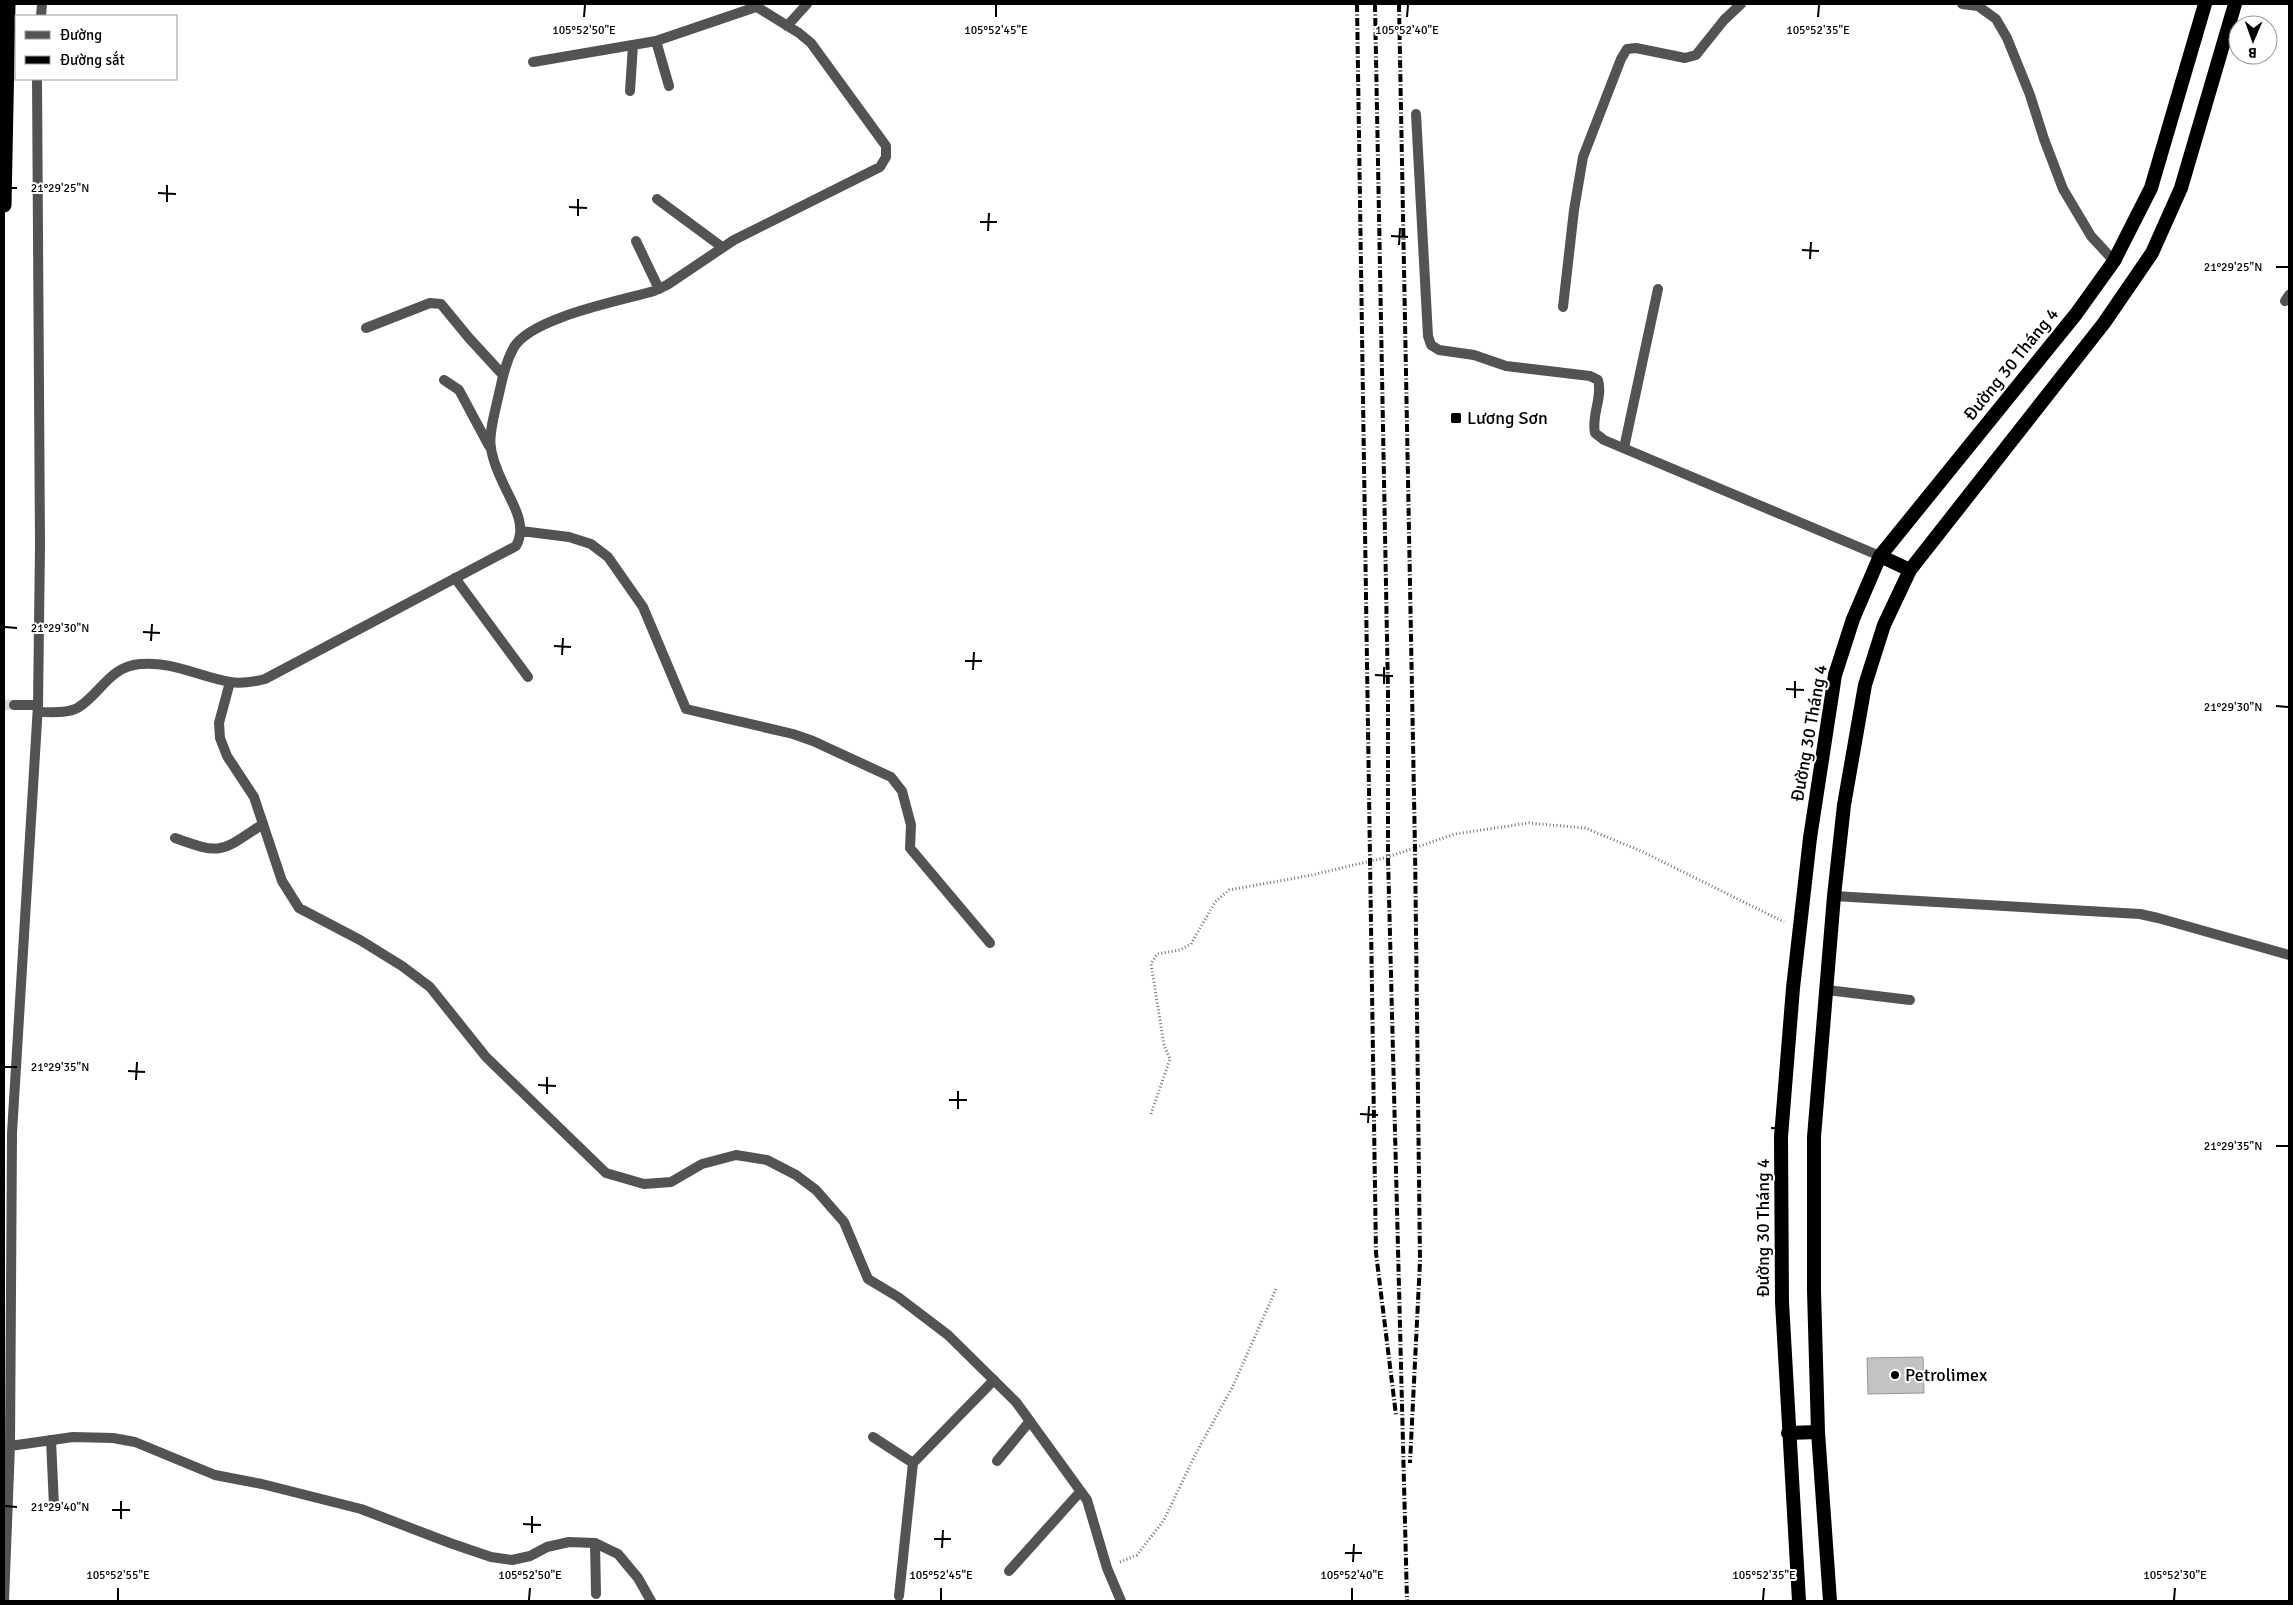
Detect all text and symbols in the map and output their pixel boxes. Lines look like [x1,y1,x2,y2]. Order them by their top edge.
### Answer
legend [15,15,178,80]
north arrow [2228,15,2278,65]
text: 105°52'50"E [552,23,616,38]
text: 105°52'45"E [964,23,1028,38]
text: 105°52'40"E [1375,23,1439,38]
text: 105°52'35"E [1786,23,1850,38]
text: Đường [60,26,102,44]
text: B [2248,44,2257,61]
text: Đường sắt [60,50,125,69]
text: 21°29'25"N [31,181,89,196]
text: 21°29'25"N [2204,260,2262,275]
street label: Đường 30 Tháng 4 [1959,303,2063,425]
place label: Lương Sơn [1467,407,1548,429]
marker: Lương Sơn [1449,411,1463,425]
text: 21°29'30"N [31,621,89,636]
street label: Đường 30 Tháng 4 [1786,663,1832,803]
text: 21°29'30"N [2204,700,2262,715]
text: 21°29'35"N [31,1060,89,1075]
text: 21°29'35"N [2204,1139,2262,1154]
street label: Đường 30 Tháng 4 [1752,1158,1774,1297]
place label: Petrolimex [1905,1364,1988,1386]
marker: Petrolimex [1889,1369,1901,1381]
text: 21°29'40"N [31,1500,89,1515]
text: 105°52'55"E [86,1568,150,1583]
text: 105°52'50"E [498,1568,562,1583]
text: 105°52'45"E [909,1568,973,1583]
text: 105°52'40"E [1320,1568,1384,1583]
text: 105°52'35"E [1732,1568,1796,1583]
text: 105°52'30"E [2143,1568,2207,1583]

